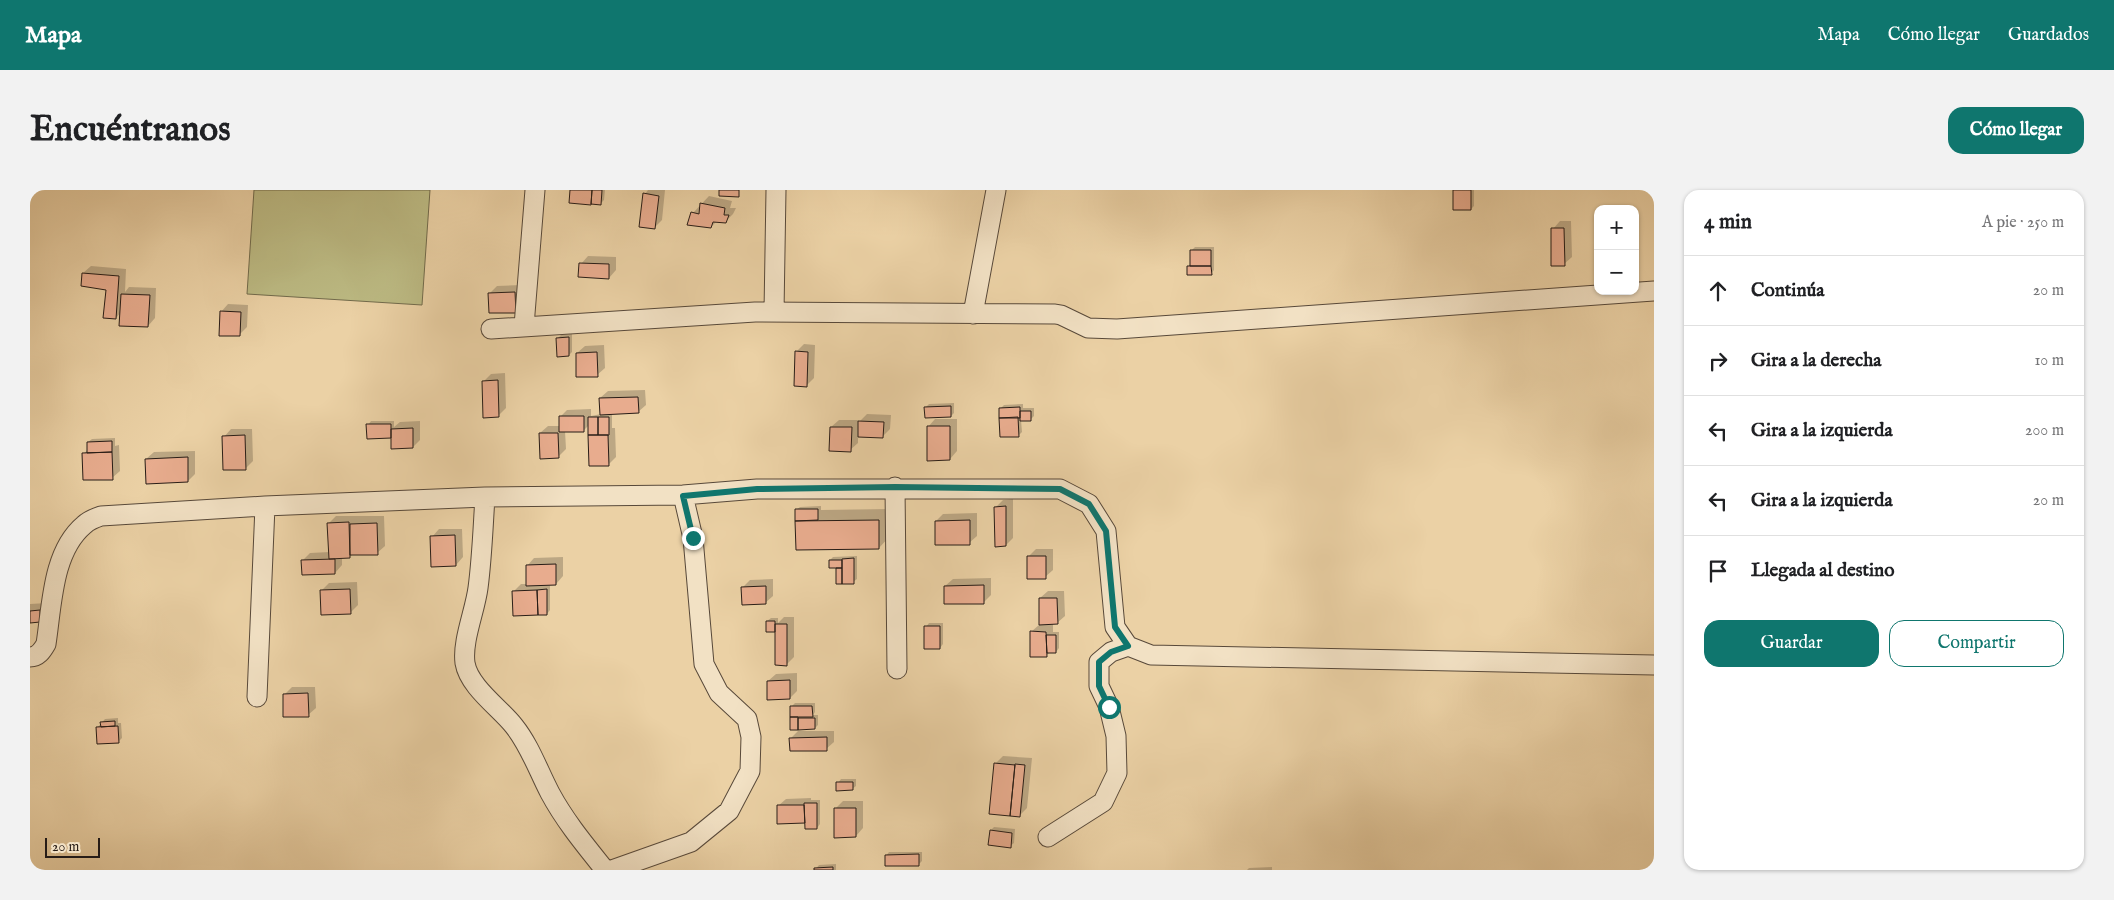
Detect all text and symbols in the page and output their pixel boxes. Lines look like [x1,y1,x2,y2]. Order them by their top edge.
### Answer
text: Mapa [25,20,81,51]
text: Mapa [1817,24,1860,47]
text: Cómo llegar [1888,24,1980,47]
text: Guardados [2008,24,2089,47]
button: Cómo llegar [1948,107,2084,154]
text: Encuéntranos [30,108,230,153]
map controls [1594,205,1639,295]
button: + [1594,205,1639,250]
text: 4 min [1704,209,1752,236]
text: A pie · 250 m [1982,213,2064,233]
button: − [1594,250,1639,295]
icon: ahead [1704,277,1732,305]
text: Continúa [1751,279,1825,303]
text: 20 m [2033,281,2064,301]
icon: right [1704,347,1732,375]
text: Gira a la derecha [1751,349,1881,373]
text: 10 m [2034,351,2064,371]
icon: left [1704,417,1732,445]
text: Gira a la izquierda [1751,419,1893,443]
text: 200 m [2025,421,2064,441]
icon: left [1704,487,1732,515]
text: Gira a la izquierda [1751,489,1893,513]
text: 20 m [2033,491,2064,511]
route end [682,527,705,550]
icon: arrive [1704,557,1732,585]
text: Llegada al destino [1751,559,1894,583]
button: Guardar [1704,620,1879,667]
button: Compartir [1889,620,2064,667]
route start [1098,696,1121,719]
scale bar [45,835,100,858]
text: 20 m [52,838,79,856]

